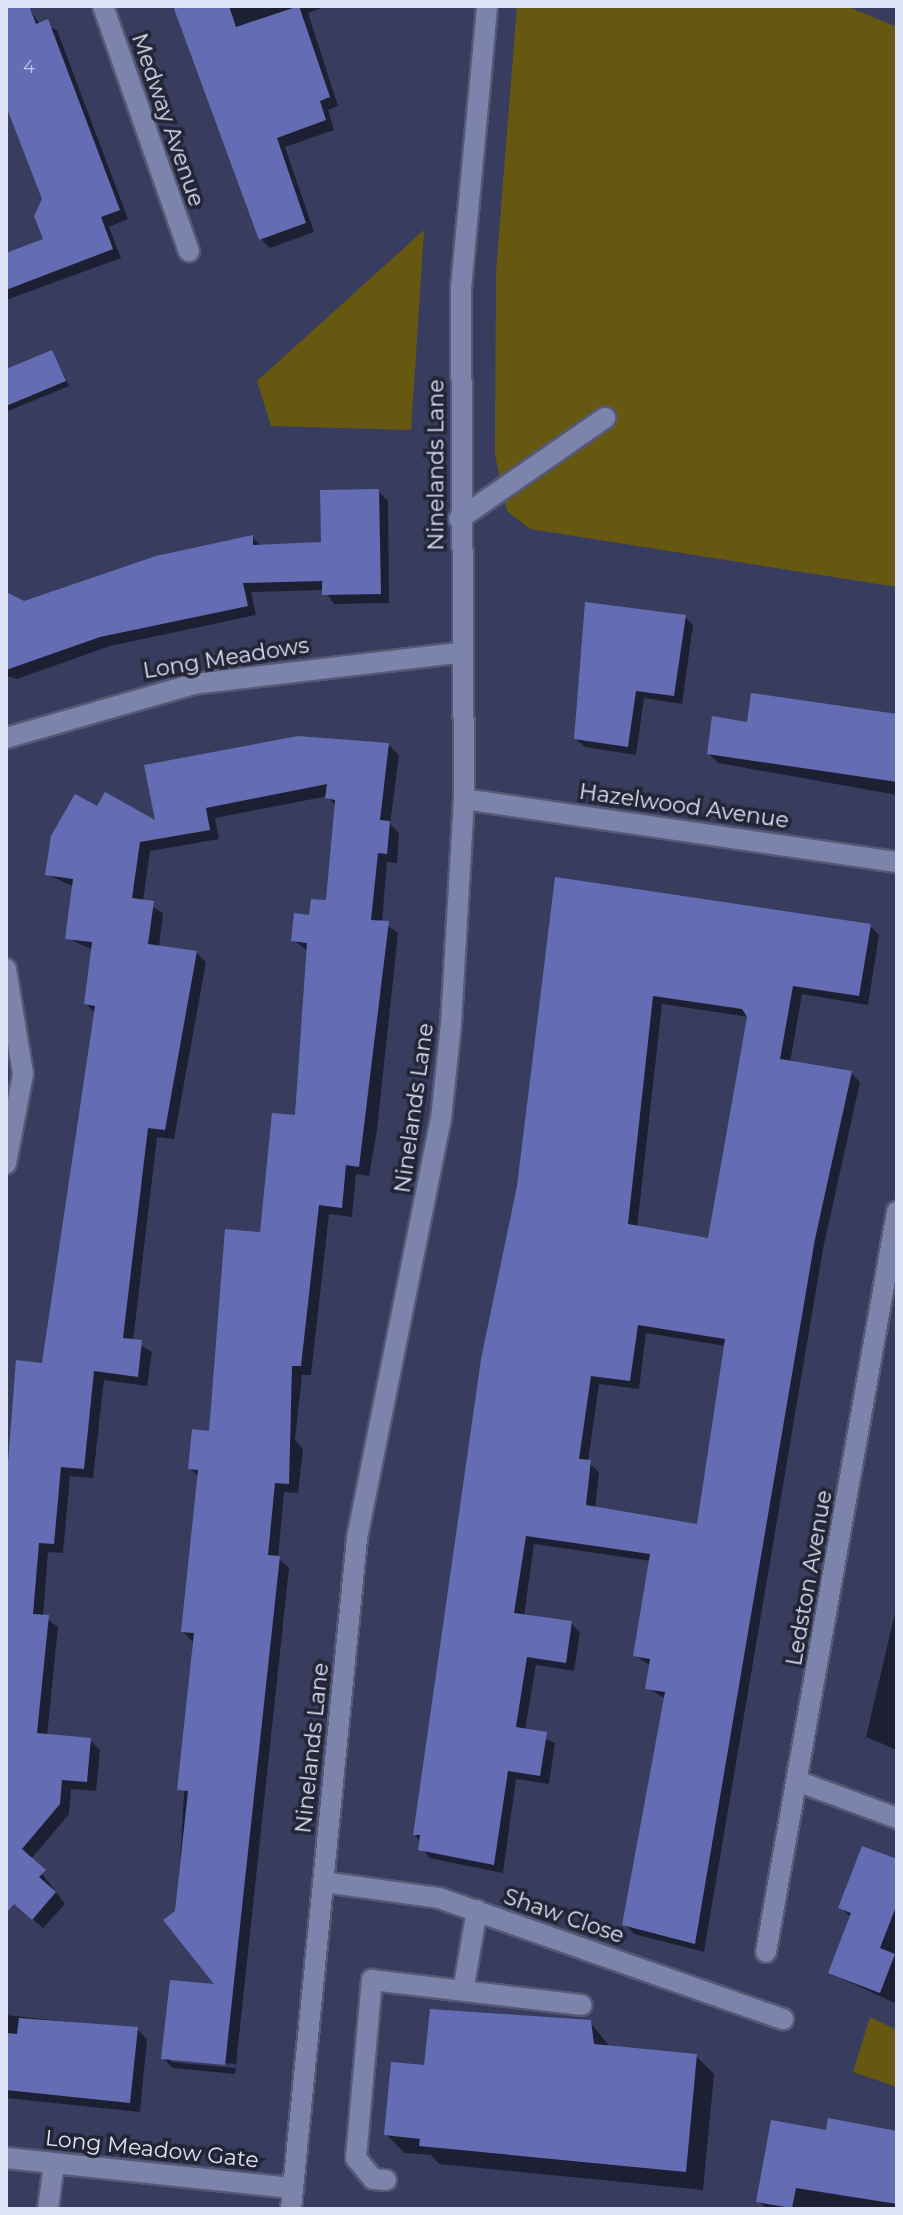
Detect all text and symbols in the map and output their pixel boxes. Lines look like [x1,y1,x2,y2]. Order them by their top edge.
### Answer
street label: Medway Avenue [126,30,210,210]
house number: 4 [23,56,35,78]
street label: Ninelands Lane [423,379,449,551]
street label: Long Meadows [141,632,311,684]
street label: Hazelwood Avenue [577,778,791,834]
street label: Ninelands Lane [389,1021,439,1195]
street label: Ledston Avenue [781,1488,837,1668]
street label: Ninelands Lane [290,1661,334,1835]
street label: Shaw Close [500,1883,628,1949]
street label: Long Meadow Gate [44,2125,260,2173]

